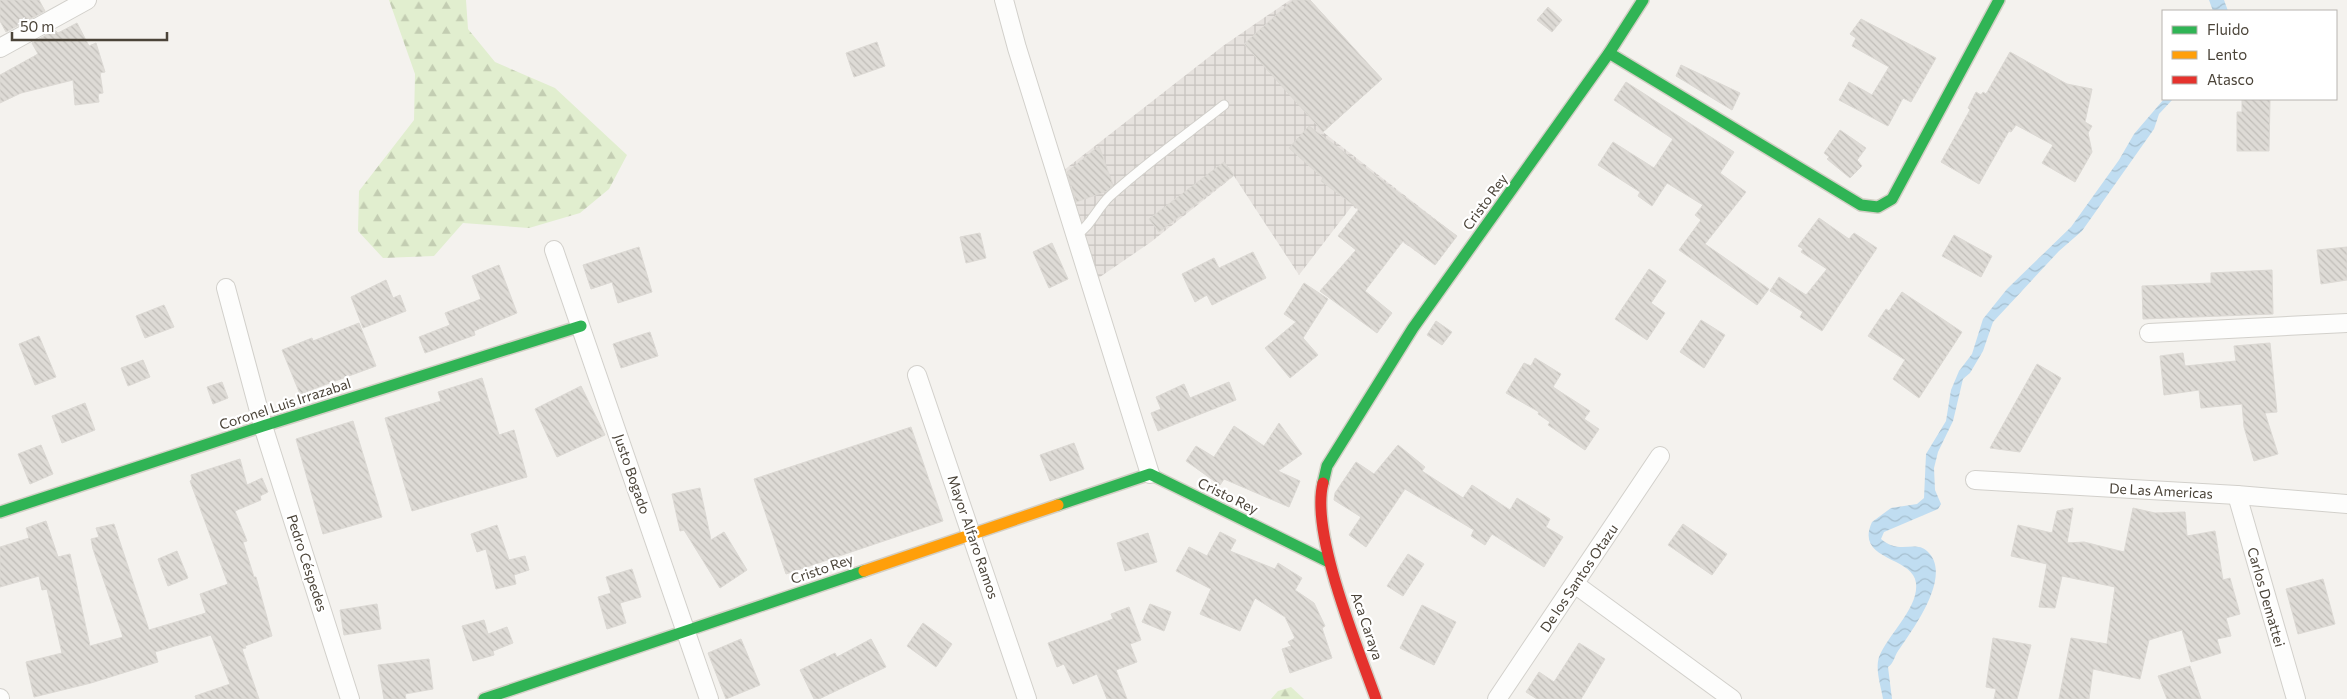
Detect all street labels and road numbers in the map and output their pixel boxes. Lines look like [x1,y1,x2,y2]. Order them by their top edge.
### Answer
street label: Cristo Rey [1459,170,1511,233]
street label: Coronel Luis Irrazabal [217,374,353,433]
street label: Justo Bogado [611,432,654,516]
street label: Mayor Alfaro Ramos [944,473,1003,601]
street label: Cristo Rey [1195,474,1261,517]
street label: De Las Americas [2109,479,2213,502]
street label: Pedro Céspedes [284,512,331,614]
street label: De los Santos Otazu [1536,520,1621,635]
street label: Carlos Demattei [2244,545,2289,649]
street label: Cristo Rey [788,550,855,587]
street label: Aca Caraya [1348,590,1387,662]

